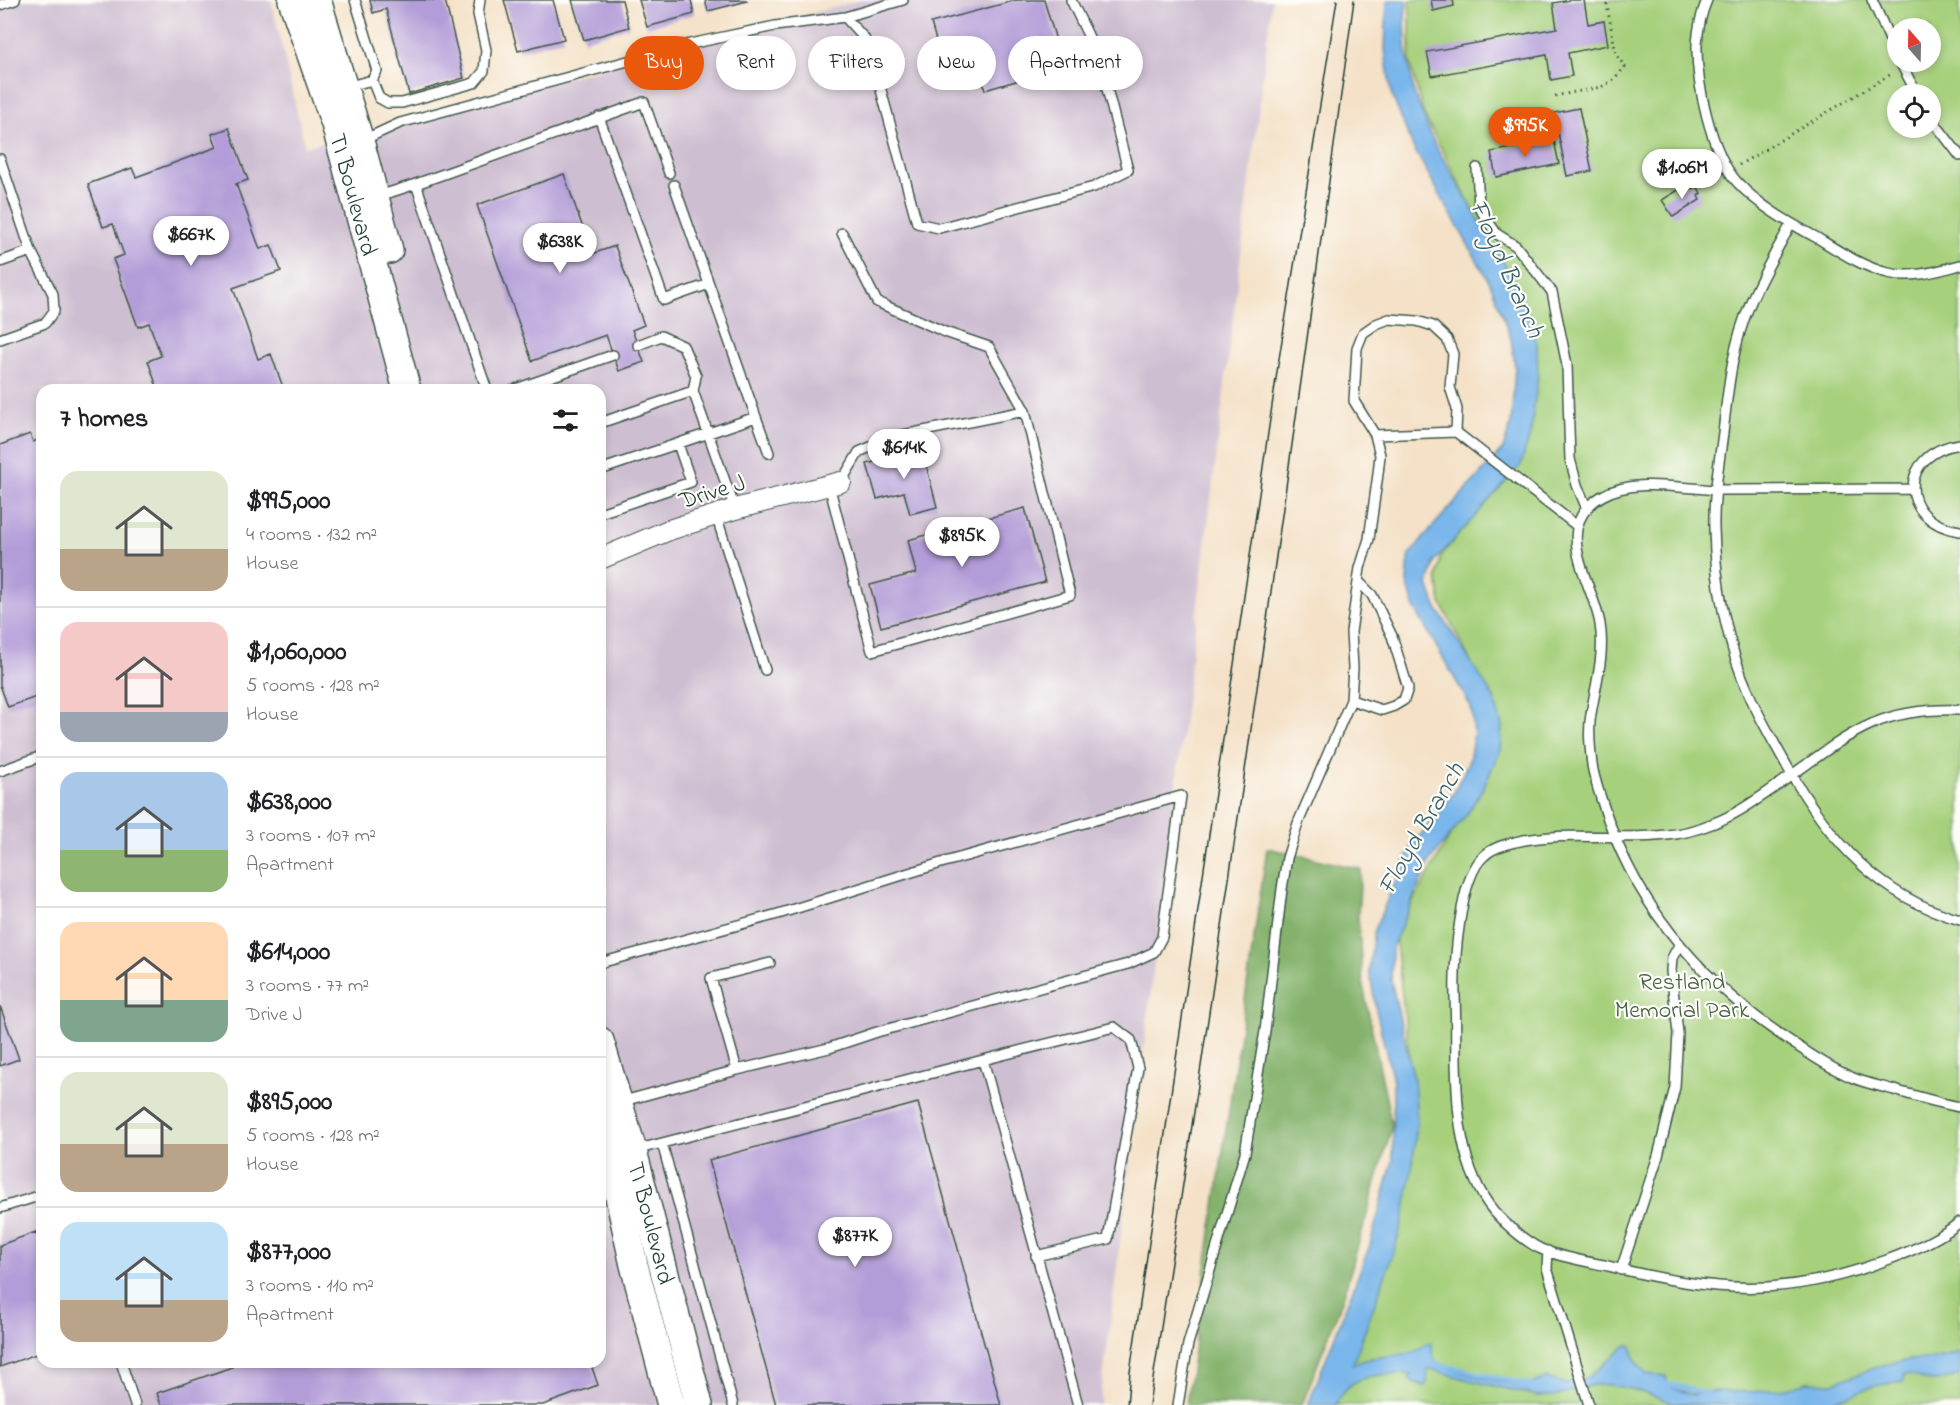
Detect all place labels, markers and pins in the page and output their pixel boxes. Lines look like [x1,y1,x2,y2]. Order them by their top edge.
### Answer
pin: $995K [1483,107,1567,158]
pin: $1.06M [1633,149,1731,200]
pin: $667K [149,216,233,267]
pin: $638K [518,223,602,274]
pin: $614K [862,429,946,480]
pin: $895K [920,517,1004,568]
pin: $877K [813,1217,897,1268]

